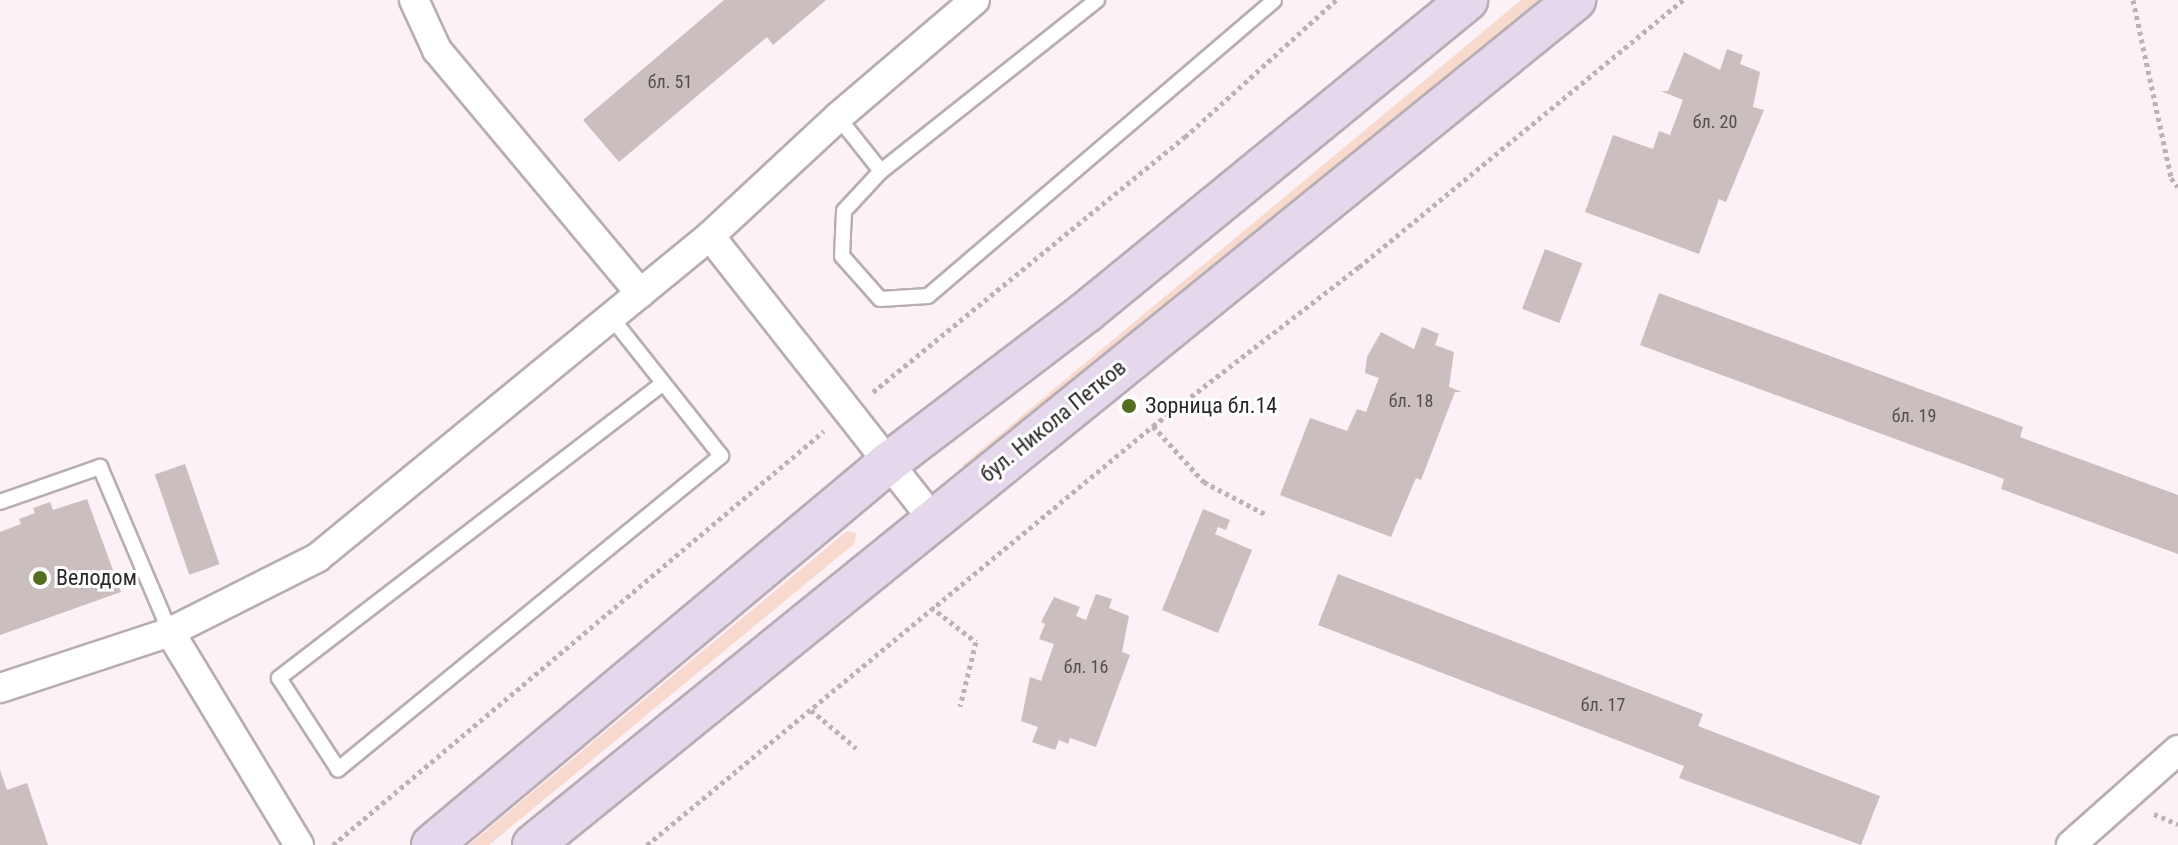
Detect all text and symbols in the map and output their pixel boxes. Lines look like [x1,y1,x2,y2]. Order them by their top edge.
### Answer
house number: бл. 51 [648,71,692,93]
house number: бл. 20 [1693,111,1737,133]
street label: бул. Никола Петков [975,354,1131,488]
house number: бл. 18 [1389,390,1433,412]
place label: Зорница бл.14 [1145,393,1277,419]
marker: Зорница бл.14 [1120,397,1138,415]
house number: бл. 19 [1892,405,1936,427]
place label: Велодом [56,565,137,591]
marker: Велодом [31,569,49,587]
house number: бл. 16 [1064,656,1108,678]
house number: бл. 17 [1581,694,1625,716]

